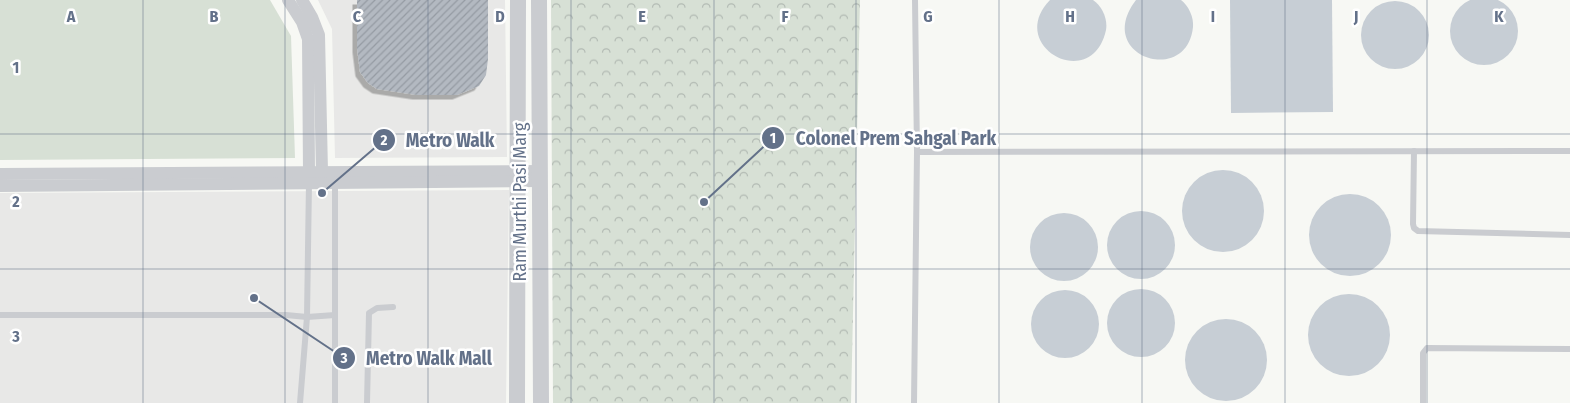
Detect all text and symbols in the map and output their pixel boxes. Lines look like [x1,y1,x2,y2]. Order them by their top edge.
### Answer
text: A [66,7,76,26]
text: B [210,7,219,26]
text: C [353,7,362,26]
text: D [495,7,505,26]
text: E [638,7,646,26]
text: F [781,7,789,26]
text: G [923,7,933,26]
text: H [1065,7,1075,26]
text: I [1211,7,1215,26]
text: J [1353,7,1358,26]
text: K [1494,7,1504,26]
text: 1 [13,58,19,77]
callout: Colonel Prem Sahgal Park [761,121,1006,155]
street label: Ram Murthi Pasi Marg [509,122,531,281]
callout: Metro Walk [371,123,505,157]
text: Colonel Prem Sahgal Park [796,127,996,150]
text: Metro Walk [406,129,495,152]
text: 1 [770,129,776,147]
text: 2 [380,131,388,149]
text: 2 [11,192,20,211]
text: 3 [11,327,20,346]
callout: Metro Walk Mall [331,341,502,375]
text: Metro Walk Mall [366,347,493,370]
text: 3 [339,349,348,367]

